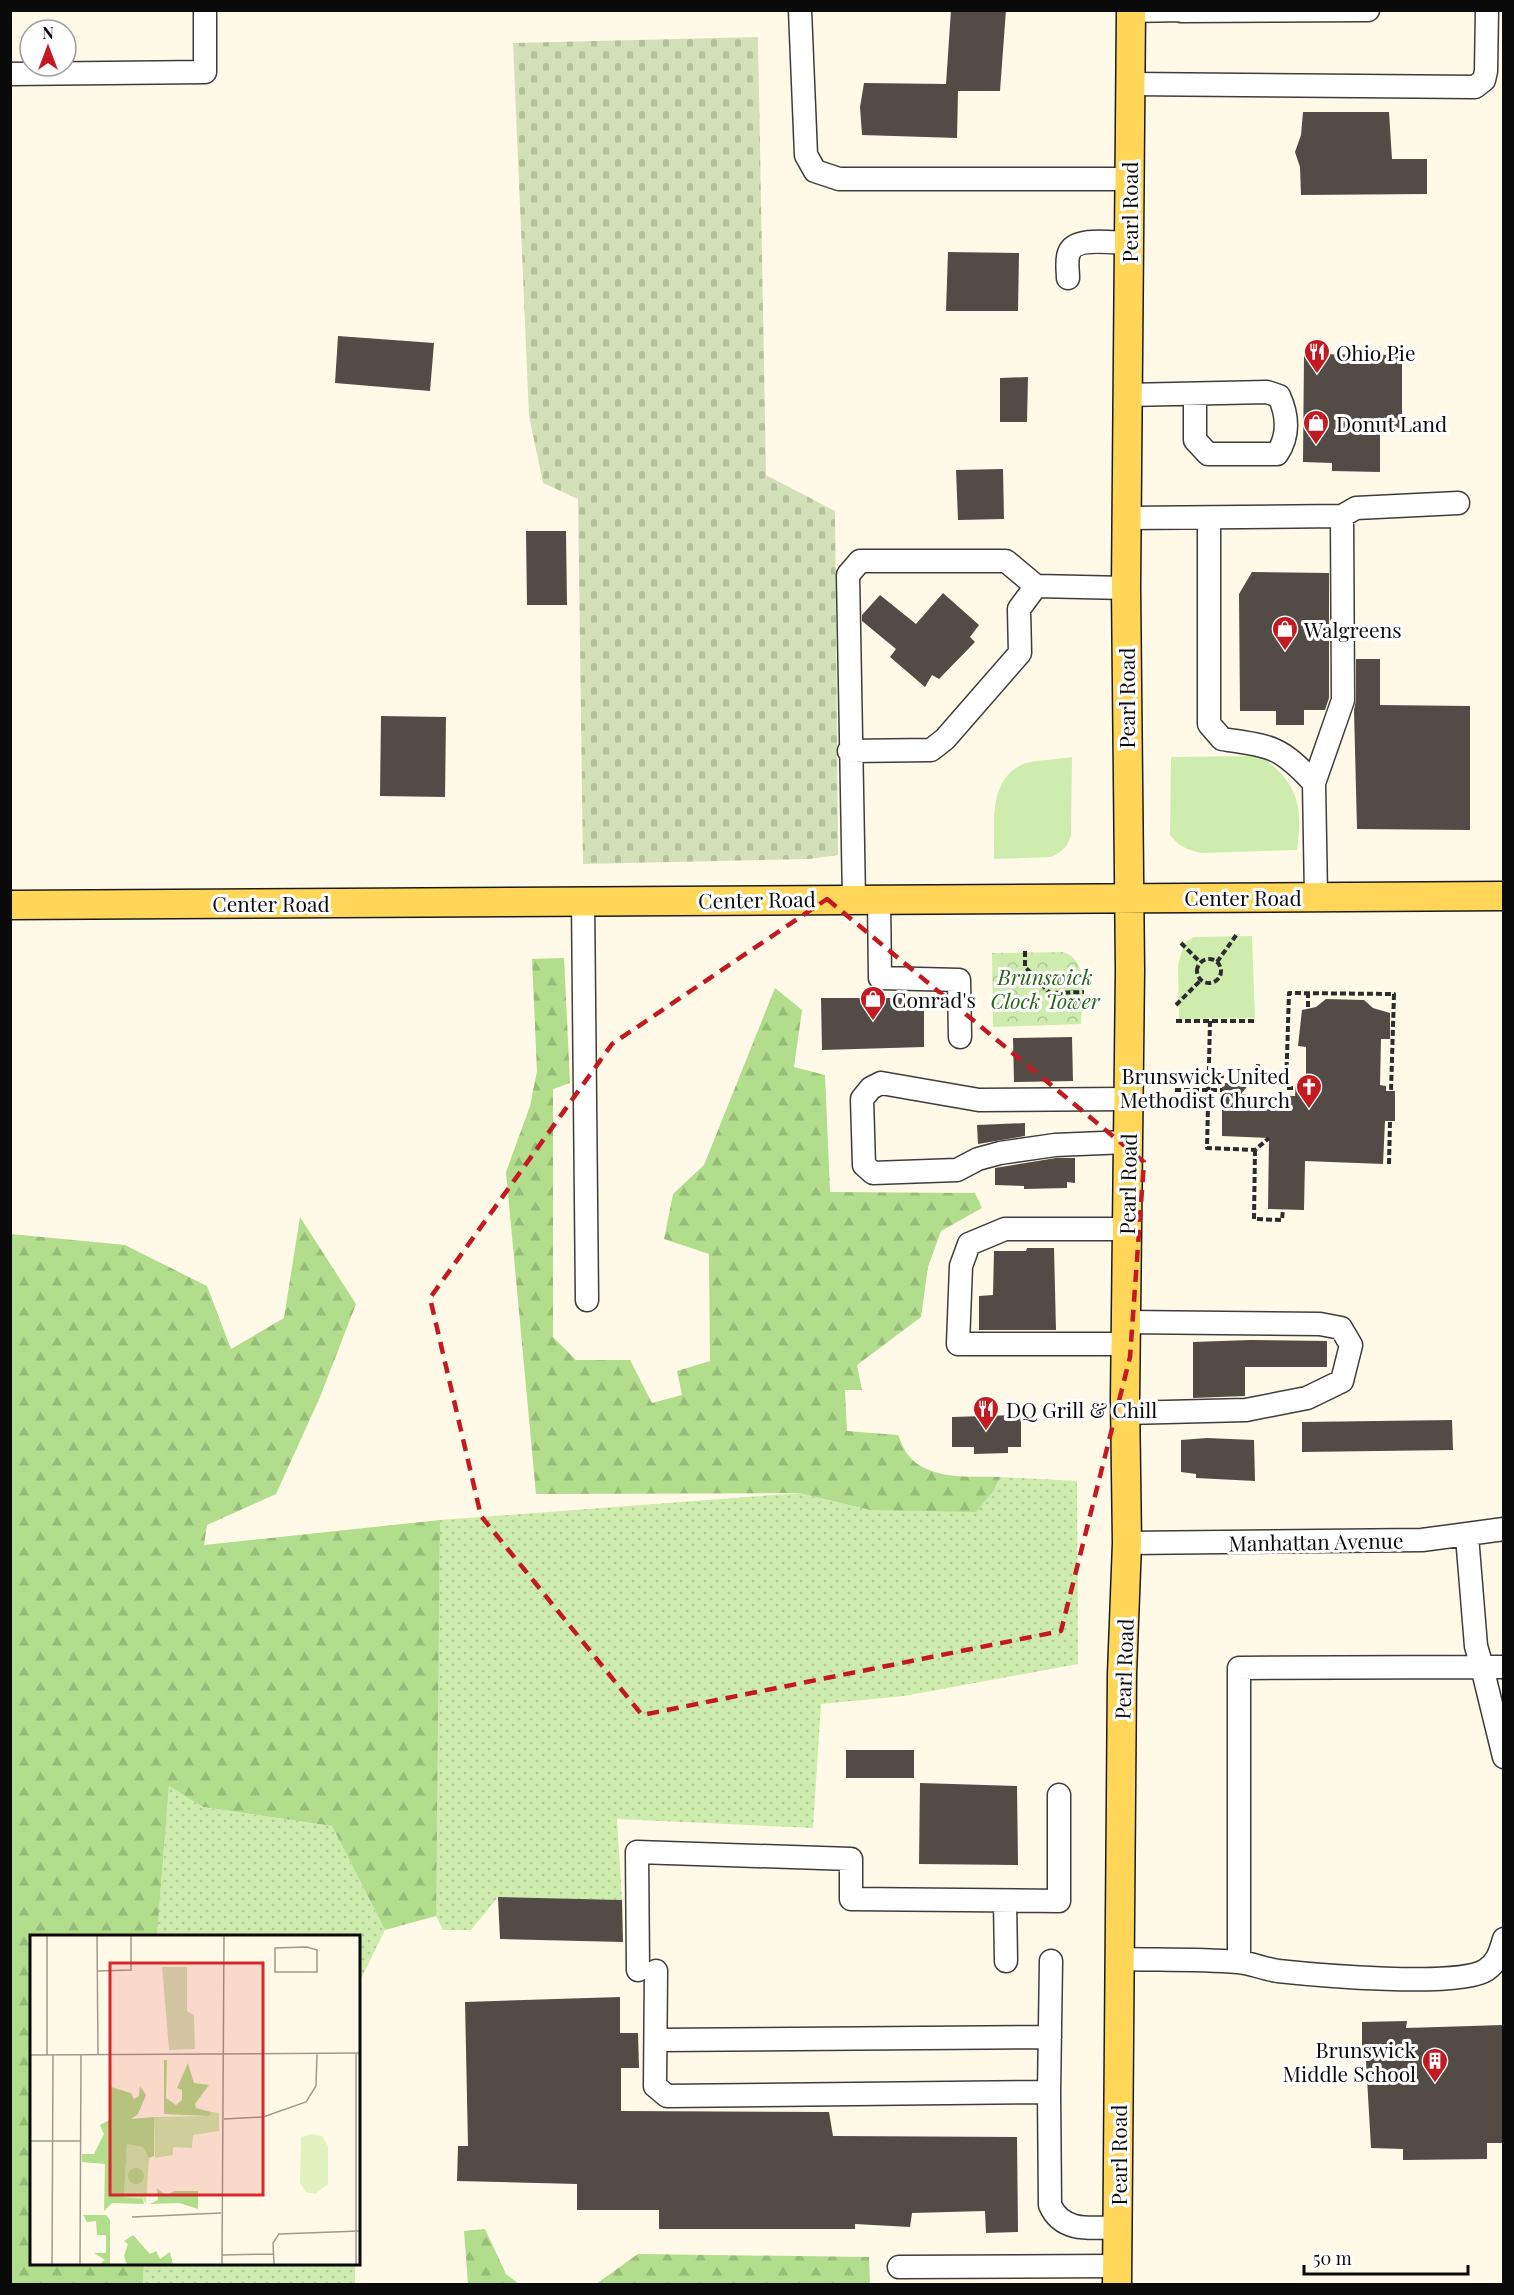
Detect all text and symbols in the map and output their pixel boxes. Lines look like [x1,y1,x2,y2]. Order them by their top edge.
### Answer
north arrow [18,18,78,78]
text: N [42,22,54,43]
street label: Pearl Road [1115,161,1143,263]
restaurant icon: Ohio Pie [1302,337,1332,375]
place label: Ohio Pie [1336,338,1416,366]
shop icon: Donut Land [1301,408,1331,446]
place label: Donut Land [1336,409,1447,437]
shop icon: Walgreens [1270,614,1300,652]
place label: Walgreens [1303,615,1402,643]
street label: Pearl Road [1112,647,1140,749]
street label: Center Road [1184,883,1302,911]
street label: Center Road [698,884,816,914]
street label: Center Road [212,889,330,917]
park label: Brunswick Clock Tower [990,962,1101,1014]
shop icon: Conrad's [858,984,888,1022]
place label: Conrad's [892,985,976,1013]
place label: Brunswick United Methodist Church [1120,1061,1291,1113]
church icon: Brunswick United Methodist Church [1294,1072,1324,1110]
street label: Pearl Road [1112,1133,1142,1235]
restaurant icon: DQ Grill & Chill [971,1394,1001,1432]
place label: DQ Grill & Chill [1006,1395,1157,1423]
street label: Manhattan Avenue [1228,1525,1404,1557]
street label: Pearl Road [1107,1618,1139,1720]
inset map [30,1935,360,2265]
place label: Brunswick Middle School [1283,2035,1416,2087]
building icon: Brunswick Middle School [1420,2046,1450,2084]
street label: Pearl Road [1104,2104,1132,2206]
scale bar [1304,2238,1468,2276]
text: 50 m [1313,2246,1352,2270]

